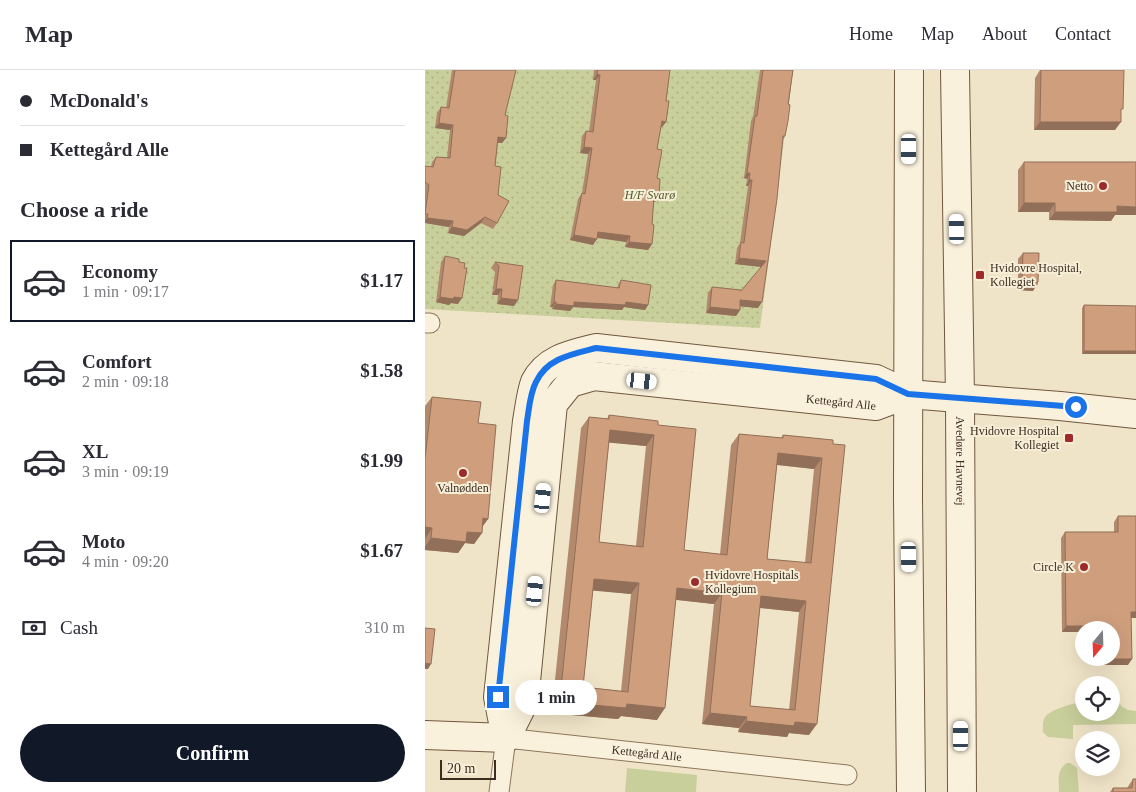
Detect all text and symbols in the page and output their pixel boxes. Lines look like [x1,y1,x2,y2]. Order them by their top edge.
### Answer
text: Map [25,21,73,47]
text: Home [849,24,893,44]
text: Map [921,24,954,44]
text: About [982,24,1027,44]
text: Contact [1055,24,1111,44]
text: McDonald's [50,90,148,111]
car [901,134,916,164]
text: Kettegård Alle [50,139,169,160]
place label: Netto [1066,179,1093,193]
marker: Netto [1097,180,1109,192]
park label: H/F Svarø [624,188,676,202]
text: Choose a ride [20,197,148,222]
car [949,214,964,244]
icon: car [22,259,67,304]
text: Economy [82,261,158,282]
place label: Hvidovre Hospital, Kollegiet [990,261,1082,289]
marker: Hvidovre Hospital, Kollegiet [974,269,986,281]
text: $1.17 [360,270,403,291]
text: 1 min · 09:17 [82,283,169,300]
icon: car [22,349,67,394]
text: Comfort [82,351,152,372]
text: $1.58 [360,360,403,381]
car [626,372,657,390]
text: 2 min · 09:18 [82,373,169,390]
street label: Kettegård Alle [805,392,877,413]
route start [1065,396,1087,418]
street label: Avedøre Havnevej [953,416,968,506]
place label: Hvidovre Hospital Kollegiet [970,424,1060,452]
marker: Hvidovre Hospital Kollegiet [1063,432,1075,444]
icon: car [22,439,67,484]
text: XL [82,441,108,462]
text: $1.99 [360,450,403,471]
text: 3 min · 09:19 [82,463,169,480]
marker: Valnødden [457,467,469,479]
place label: Valnødden [437,481,489,495]
car [533,482,552,514]
icon: car [22,529,67,574]
text: Moto [82,531,125,552]
text: $1.67 [360,540,403,561]
car [901,542,916,572]
text: 4 min · 09:20 [82,553,169,570]
place label: Circle K [1033,560,1074,574]
marker: Circle K [1078,561,1090,573]
place label: Hvidovre Hospitals Kollegium [705,568,799,596]
car [525,575,544,607]
marker: Hvidovre Hospitals Kollegium [689,576,701,588]
icon: cash [20,614,48,642]
text: Cash [60,617,98,638]
text: 310 m [365,619,405,636]
north arrow [1075,621,1120,666]
map controls [1075,621,1120,776]
button: locate [1075,676,1120,721]
callout: 1 min [515,680,598,714]
route end [487,686,509,708]
text: 1 min [537,689,575,706]
car [953,721,968,751]
button: Confirm [20,724,405,782]
button: layers [1075,731,1120,776]
street label: Kettegård Alle [611,743,682,764]
scale bar [440,757,496,780]
text: 20 m [447,761,475,776]

